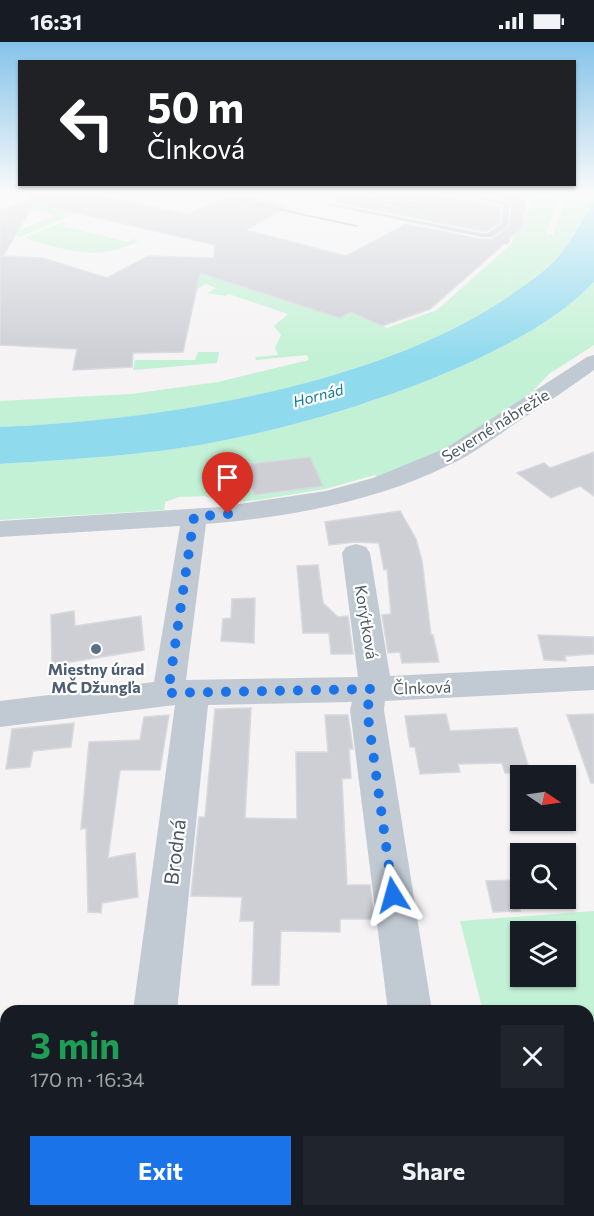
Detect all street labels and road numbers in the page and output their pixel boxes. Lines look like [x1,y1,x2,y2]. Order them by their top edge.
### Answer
street label: Severné nábrežie [438,384,552,466]
street label: Korýtková [352,584,382,660]
street label: Člnková [393,676,451,698]
street label: Brodná [158,818,190,886]

